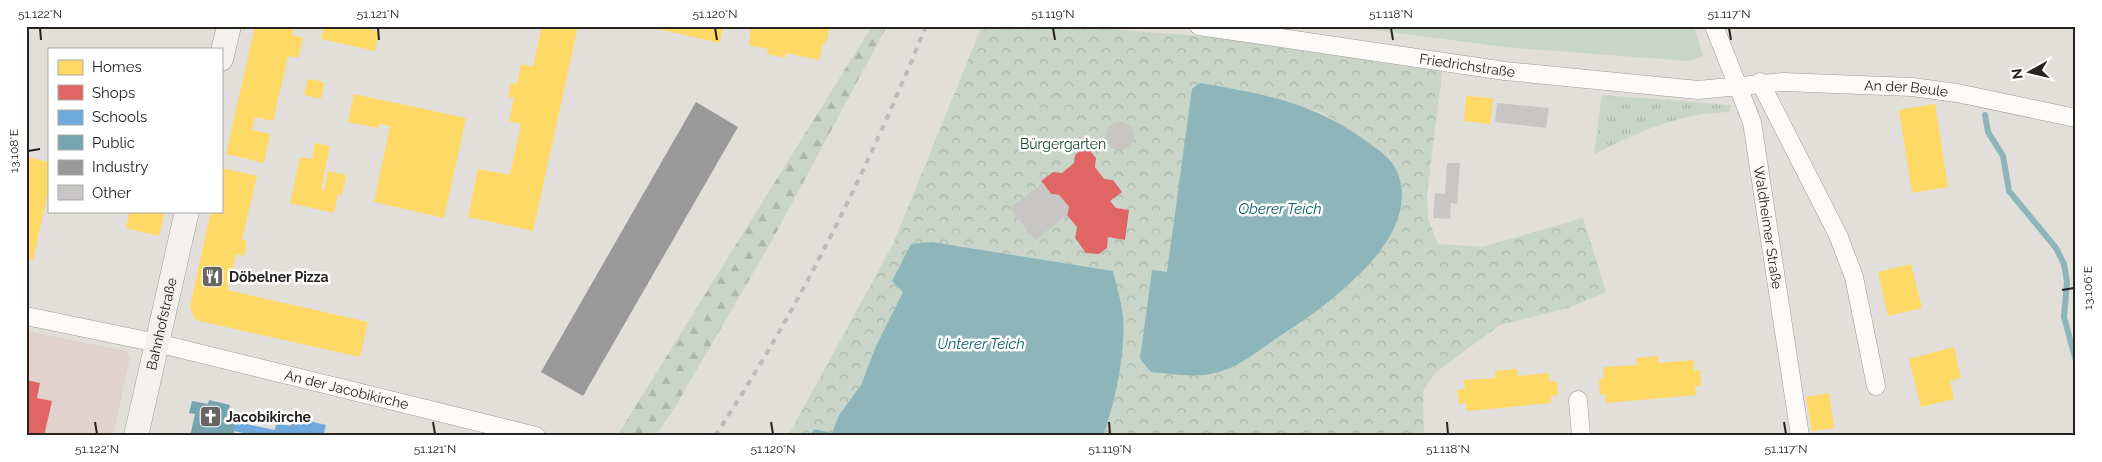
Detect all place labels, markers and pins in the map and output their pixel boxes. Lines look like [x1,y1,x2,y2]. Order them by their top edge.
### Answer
restaurant icon: Döbelner Pizza [201,265,225,289]
place label: Döbelner Pizza [229,269,329,285]
church icon: Jacobikirche [198,405,222,429]
place label: Jacobikirche [226,409,312,425]

